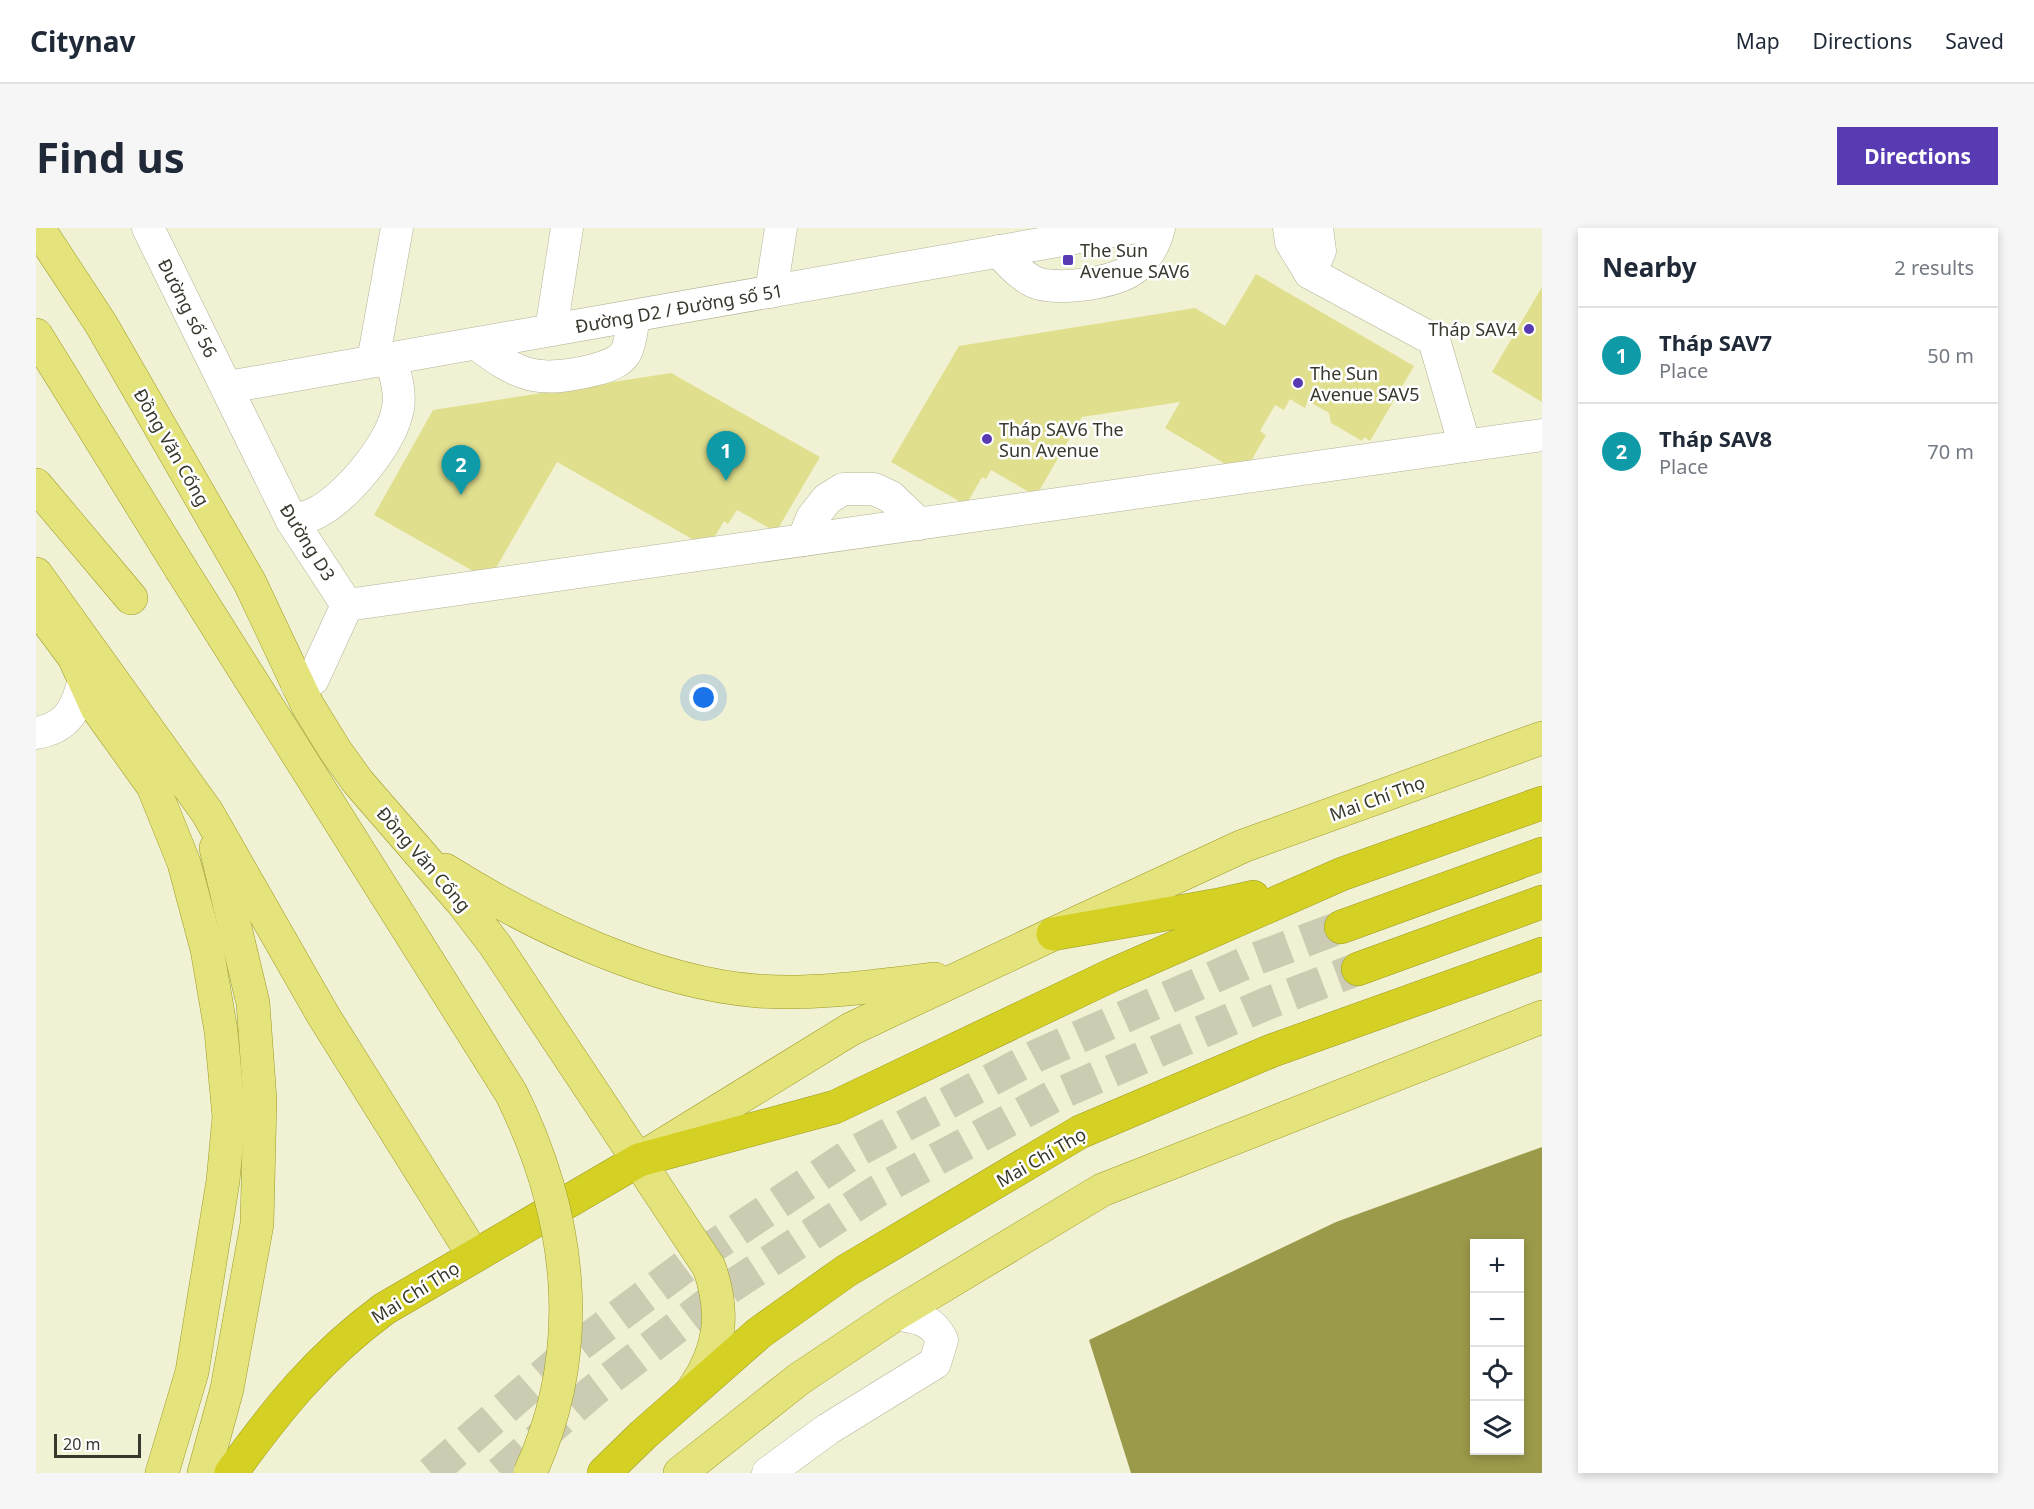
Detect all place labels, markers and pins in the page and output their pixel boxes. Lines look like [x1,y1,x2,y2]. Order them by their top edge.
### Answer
place label: The Sun Avenue SAV6 [1080,238,1190,283]
marker: The Sun Avenue SAV6 [1061,253,1075,267]
place label: Tháp SAV4 [1428,317,1517,341]
marker: Tháp SAV4 [1522,322,1536,336]
place label: The Sun Avenue SAV5 [1310,361,1420,406]
marker: The Sun Avenue SAV5 [1291,376,1305,390]
place label: Tháp SAV6 The Sun Avenue [999,417,1124,462]
pin: 1 [706,432,746,481]
marker: Tháp SAV6 The Sun Avenue [980,432,994,446]
pin: 2 [442,446,480,495]

